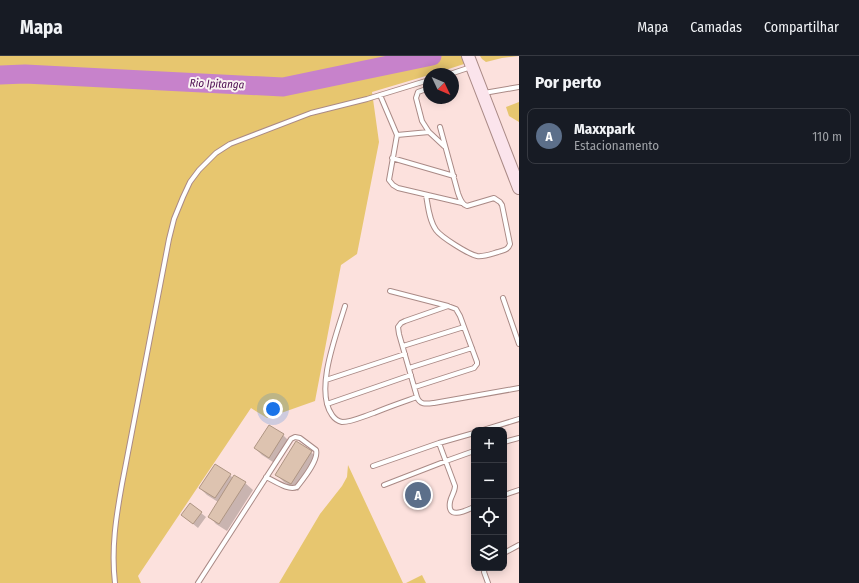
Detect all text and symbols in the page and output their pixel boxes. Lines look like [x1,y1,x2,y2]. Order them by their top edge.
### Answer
text: Mapa [20,16,63,39]
text: Mapa [637,19,668,36]
text: Camadas [690,19,742,36]
text: Compartilhar [764,19,839,36]
north arrow [423,68,459,104]
text: Por perto [535,72,601,93]
water label: Rio Ipitanga [189,77,245,91]
text: Maxxpark [574,120,635,138]
text: A [545,129,553,144]
text: 110 m [812,129,842,144]
text: Estacionamento [574,138,659,153]
your location [263,399,283,419]
map controls [471,427,507,571]
button: + [471,427,507,463]
button: − [471,463,507,499]
pin: A [405,480,431,510]
button: locate [471,499,507,535]
button: layers [471,535,507,571]

